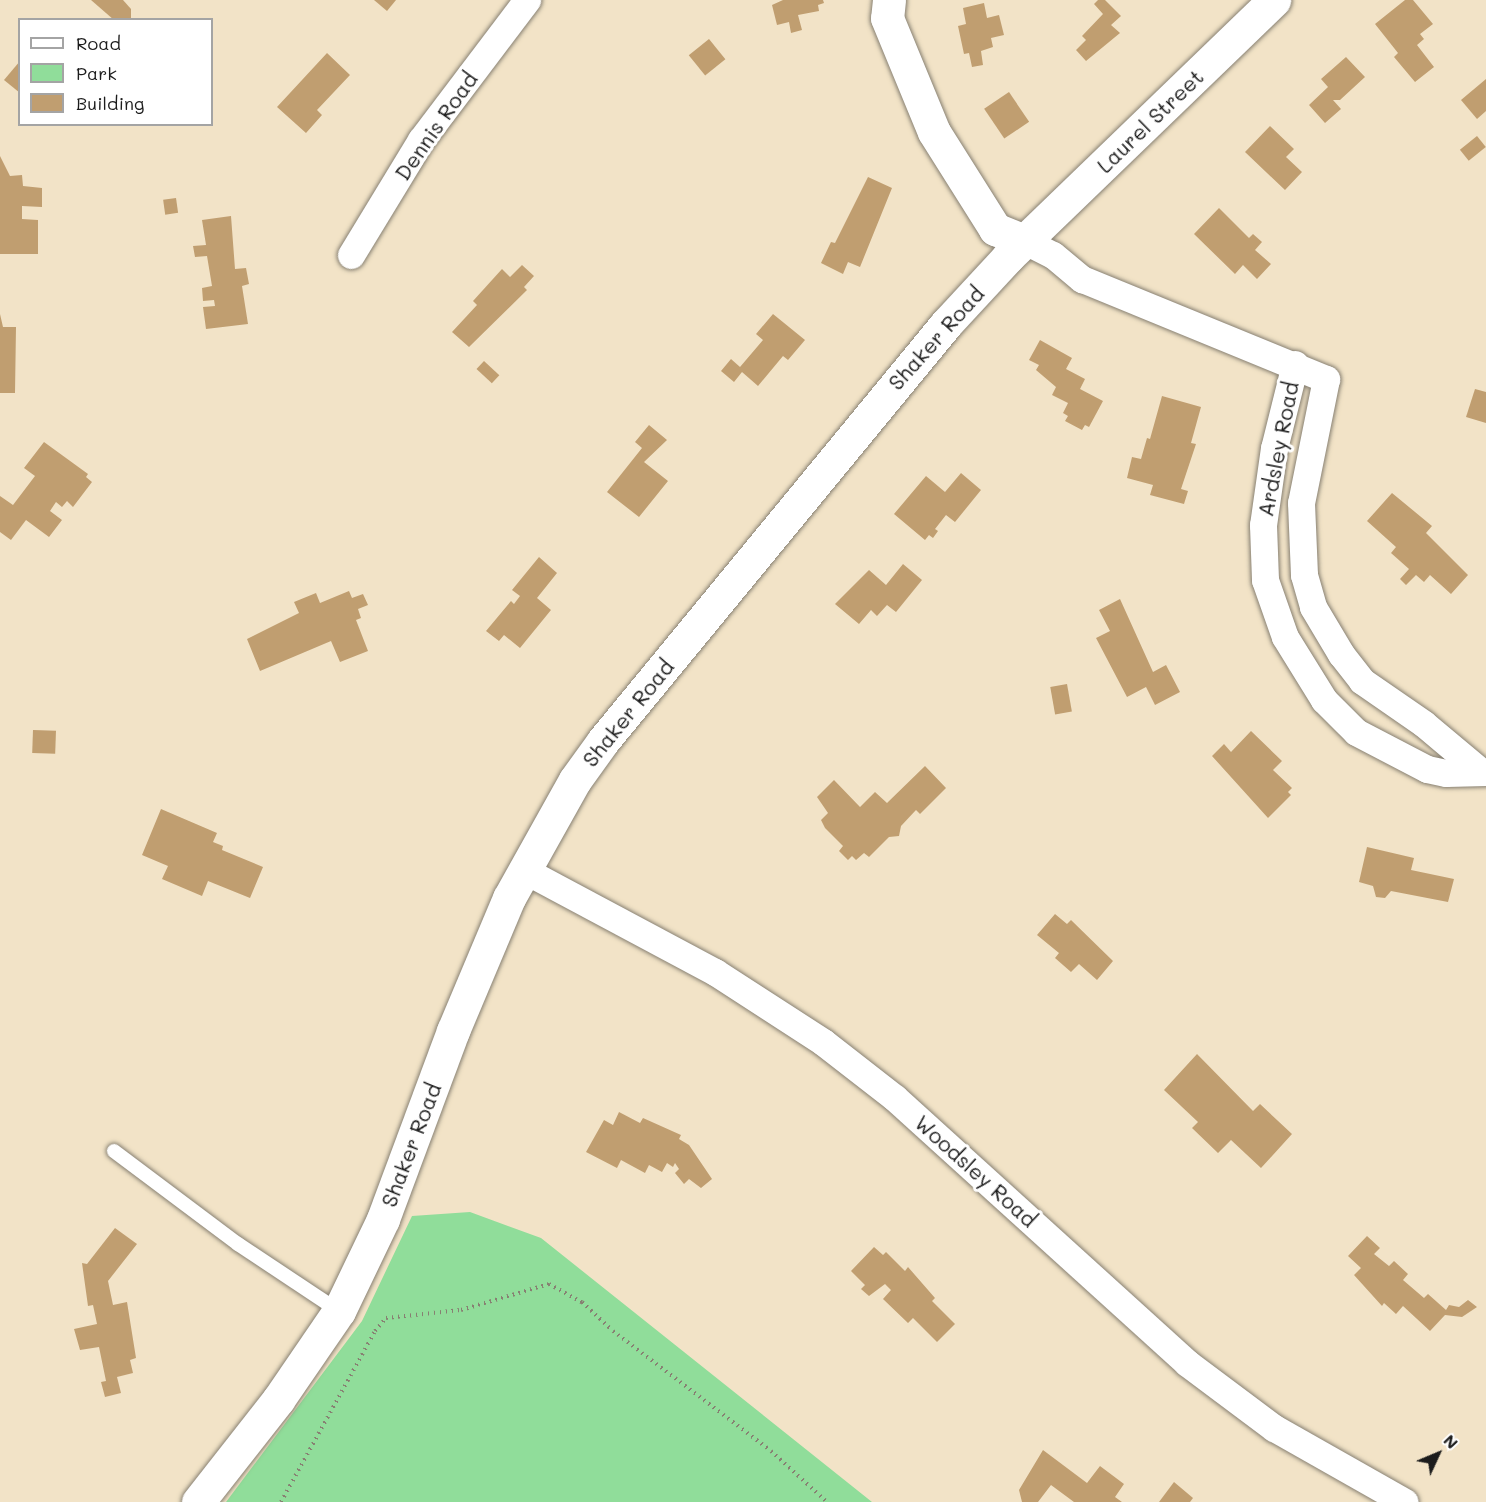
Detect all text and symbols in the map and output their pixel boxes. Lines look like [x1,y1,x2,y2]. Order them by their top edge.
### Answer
legend [18,18,213,126]
text: Road [76,31,121,55]
text: Park [76,61,117,85]
street label: Laurel Street [1092,64,1208,178]
street label: Dennis Road [389,67,483,185]
text: Building [76,91,144,115]
street label: Shaker Road [883,281,989,395]
street label: Ardsley Road [1253,379,1303,519]
street label: Shaker Road [577,654,679,772]
street label: Shaker Road [376,1080,446,1210]
street label: Woodsley Road [910,1110,1042,1232]
north arrow [1408,1424,1468,1484]
text: N [1440,1429,1463,1453]

